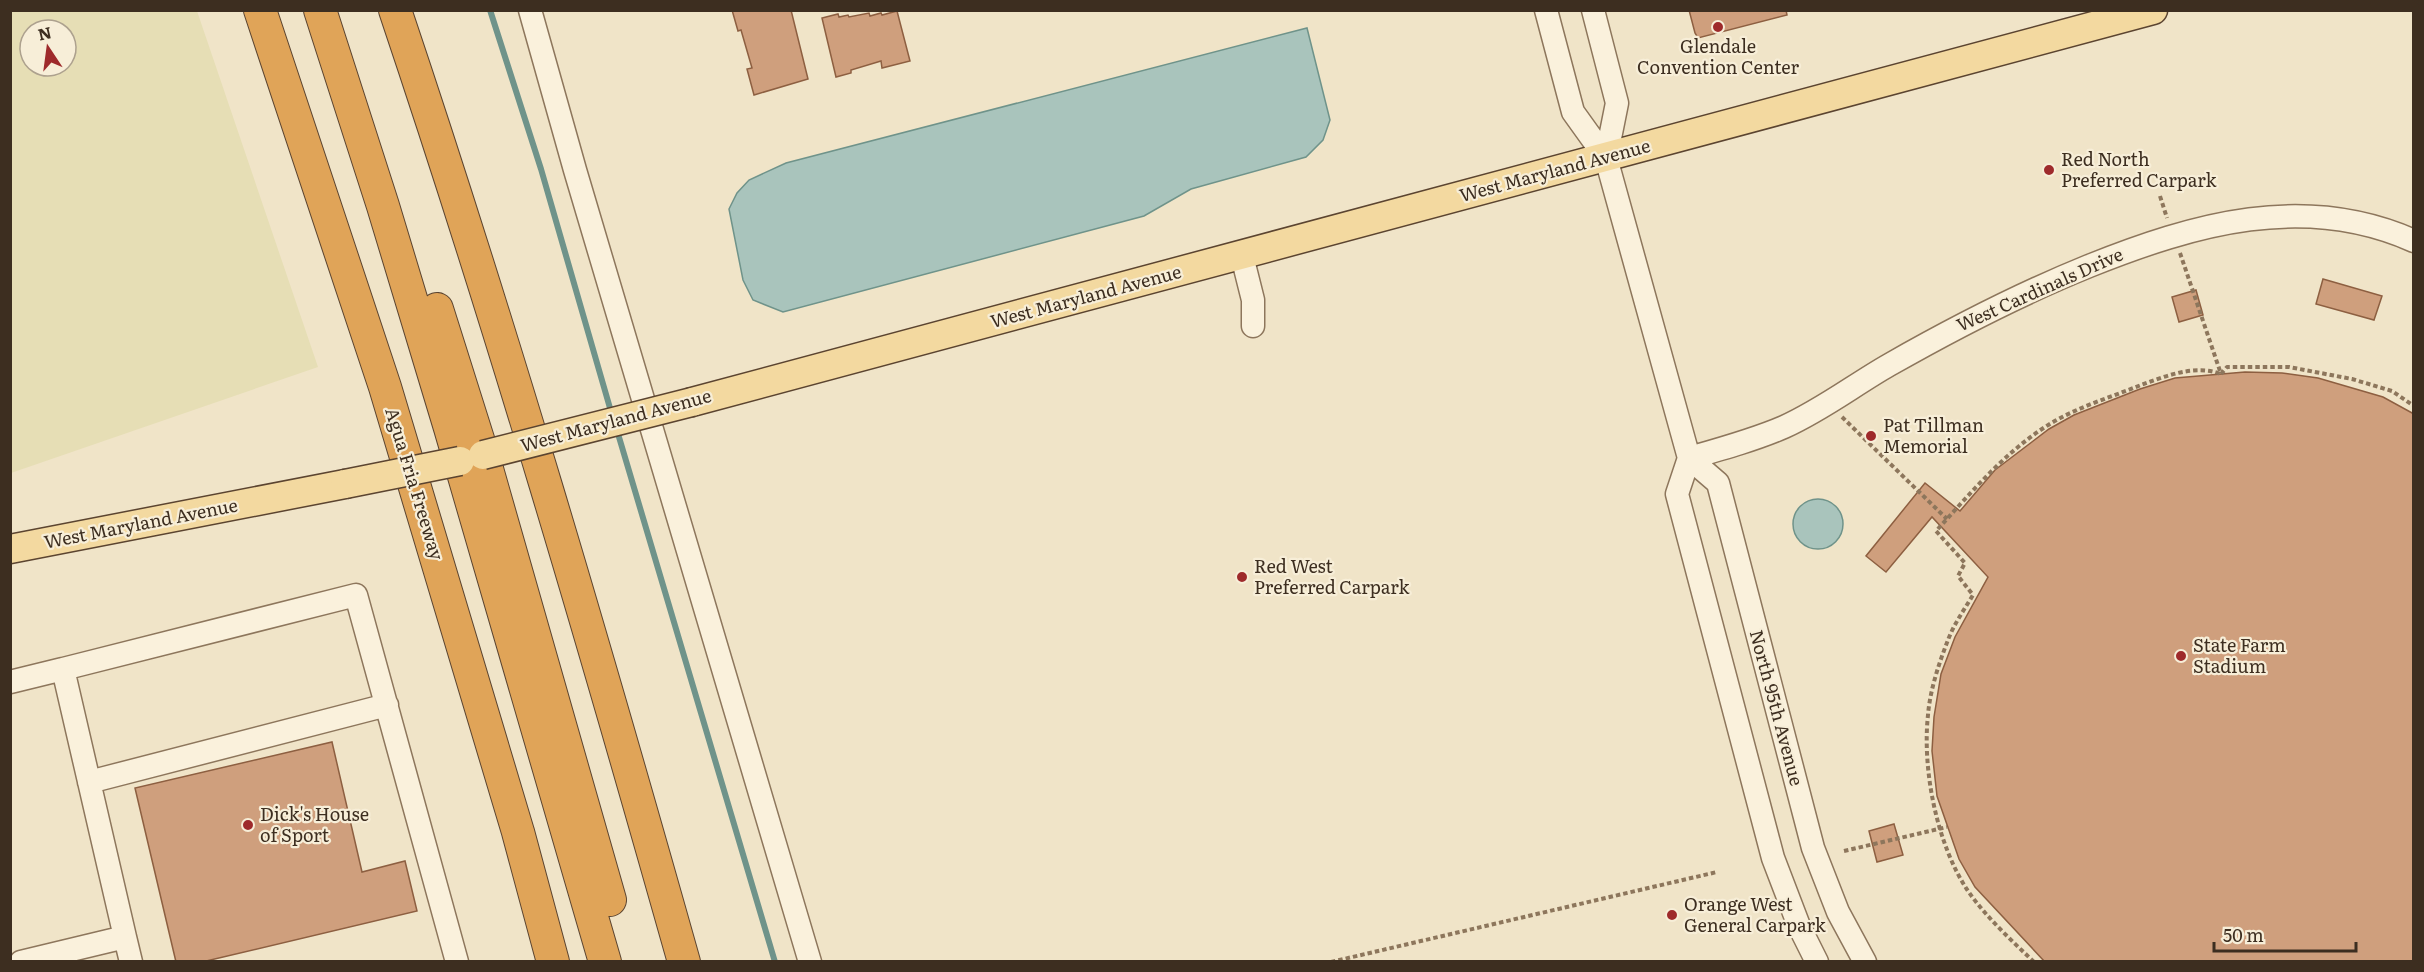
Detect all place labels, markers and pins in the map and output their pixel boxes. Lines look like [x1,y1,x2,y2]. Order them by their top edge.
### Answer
marker: Glendale Convention Center [1711,20,1725,34]
place label: Glendale Convention Center [1637,32,1799,80]
place label: Red North Preferred Carpark [2061,145,2217,193]
marker: Red North Preferred Carpark [2042,163,2056,177]
place label: Pat Tillman Memorial [1883,411,1984,459]
marker: Pat Tillman Memorial [1864,429,1878,443]
place label: Red West Preferred Carpark [1254,552,1410,600]
marker: Red West Preferred Carpark [1235,570,1249,584]
place label: State Farm Stadium [2193,631,2286,679]
marker: State Farm Stadium [2174,649,2188,663]
place label: Dick's House of Sport [260,800,369,848]
marker: Dick's House of Sport [241,818,255,832]
place label: Orange West General Carpark [1684,890,1827,938]
marker: Orange West General Carpark [1665,908,1679,922]

